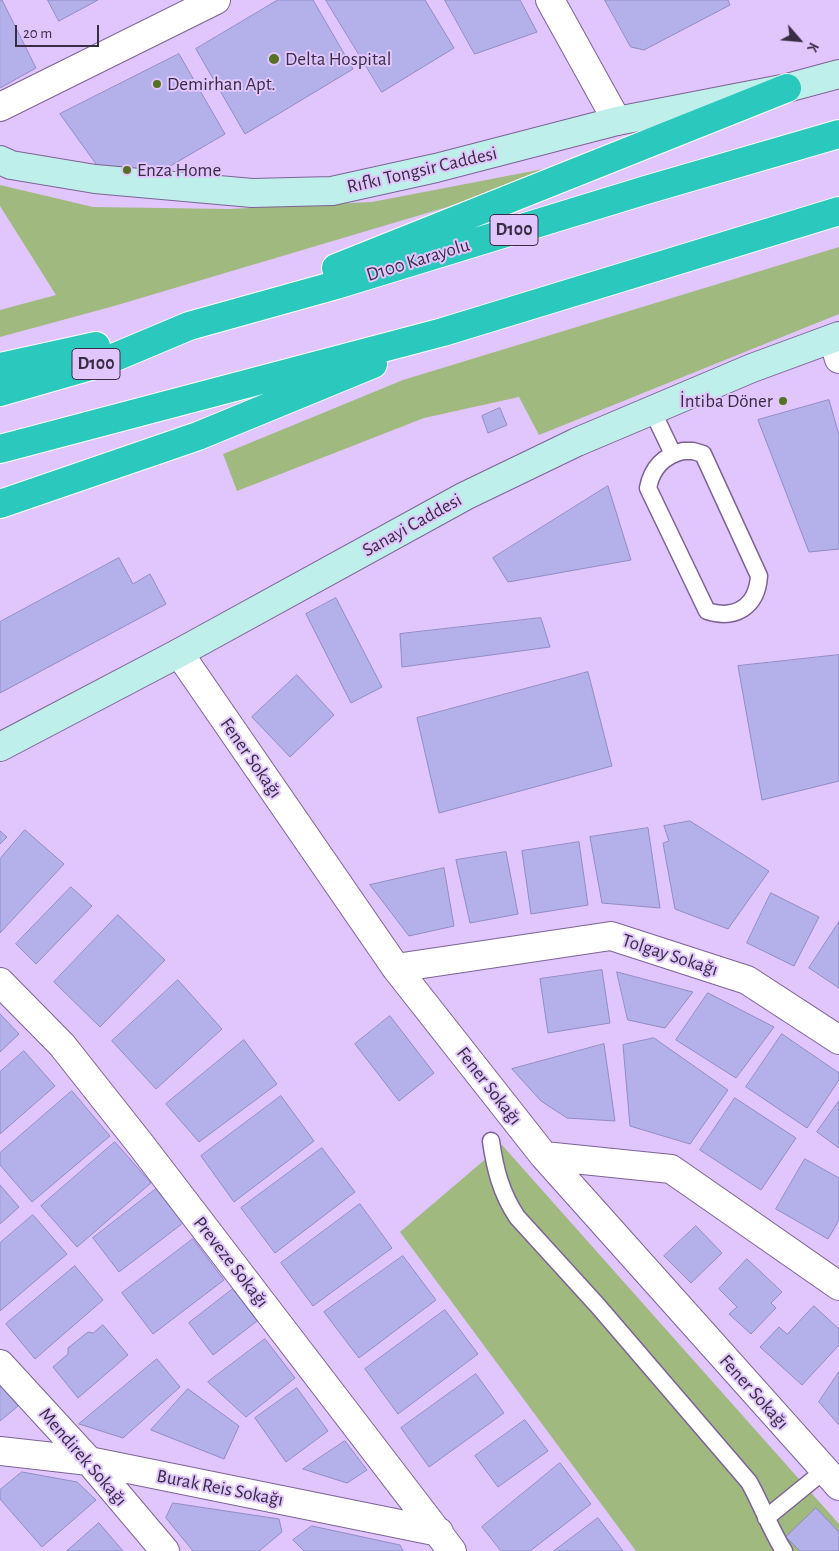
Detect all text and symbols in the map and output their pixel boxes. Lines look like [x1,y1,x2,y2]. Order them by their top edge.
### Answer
scale bar [18,15,101,47]
north arrow [774,15,824,65]
text: 20 m [23,26,52,41]
text: K [804,40,820,54]
place label: Delta Hospital [285,48,391,70]
marker: Delta Hospital [267,52,281,66]
place label: Demirhan Apt. [167,73,275,95]
marker: Demirhan Apt. [151,78,163,90]
street label: Rıfkı Tongsir Caddesi [345,142,499,198]
place label: Enza Home [137,159,221,181]
marker: Enza Home [121,164,133,176]
road number: D100 [490,214,538,246]
street label: D100 Karayolu [364,233,472,287]
road number: D100 [72,348,120,379]
place label: İntiba Döner [680,390,773,412]
marker: İntiba Döner [777,395,789,407]
street label: Sanayi Caddesi [358,488,466,562]
street label: Fener Sokağı [215,713,287,803]
street label: Tolgay Sokağı [619,929,721,981]
street label: Fener Sokağı [451,1042,527,1130]
street label: Preveze Sokağı [188,1212,274,1312]
street label: Fener Sokağı [714,1350,794,1434]
street label: Mendirek Sokağı [34,1403,132,1511]
street label: Burak Reis Sokağı [155,1465,285,1511]

